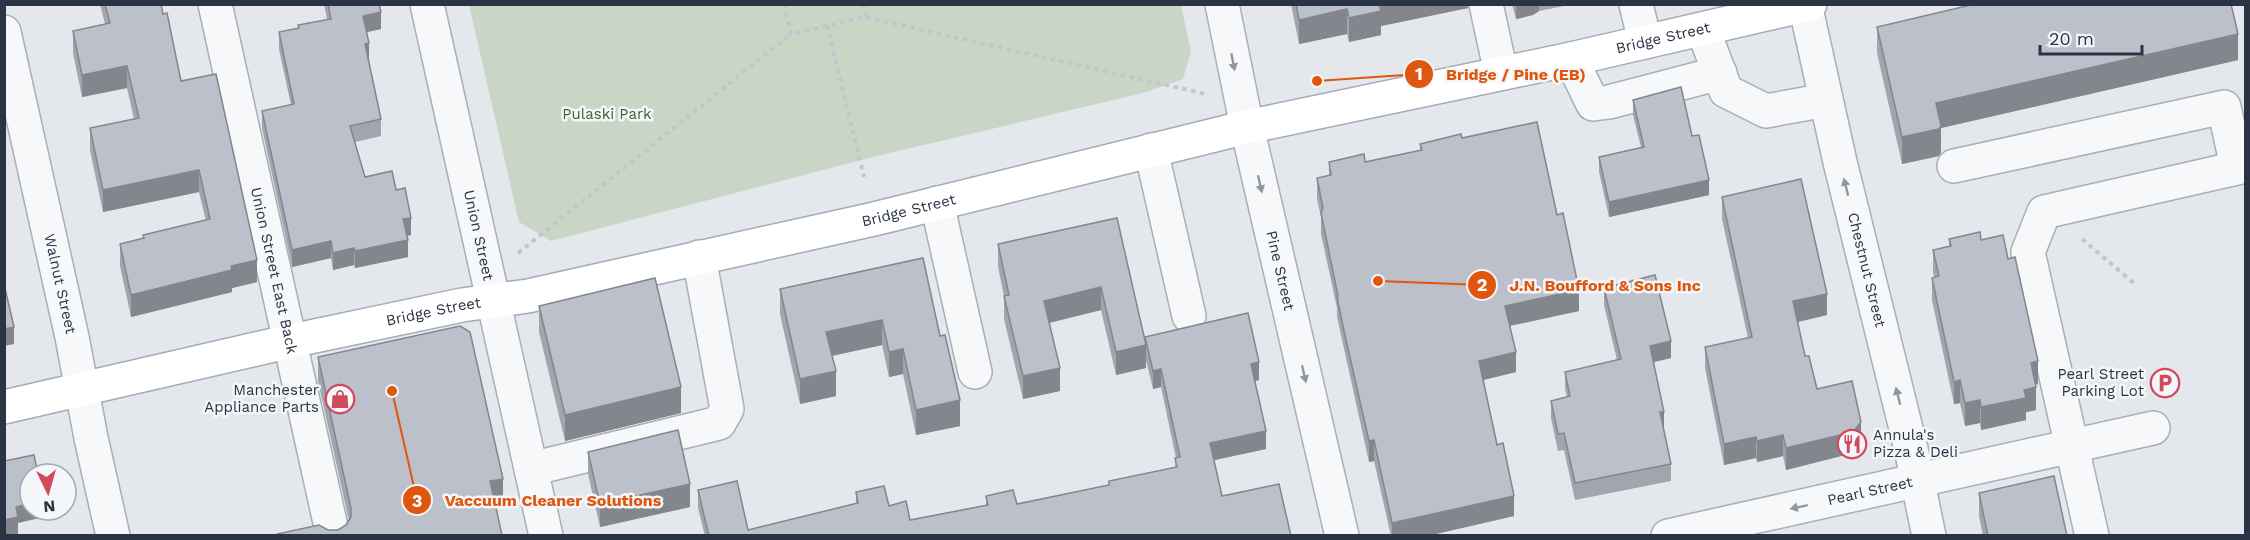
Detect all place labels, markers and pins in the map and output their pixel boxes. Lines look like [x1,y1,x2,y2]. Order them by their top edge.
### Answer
callout: Bridge / Pine (EB) [1404,57,1598,91]
callout: J.N. Boufford & Sons Inc [1467,268,1712,302]
place label: Pearl Street Parking Lot [2057,365,2145,400]
parking icon: Pearl Street Parking Lot [2149,367,2181,399]
place label: Manchester Appliance Parts [204,381,319,416]
shop icon: Manchester Appliance Parts [324,383,356,415]
place label: Annula's Pizza & Deli [1873,426,1958,461]
restaurant icon: Annula's Pizza & Deli [1836,428,1868,460]
callout: Vaccuum Cleaner Solutions [402,483,673,517]

